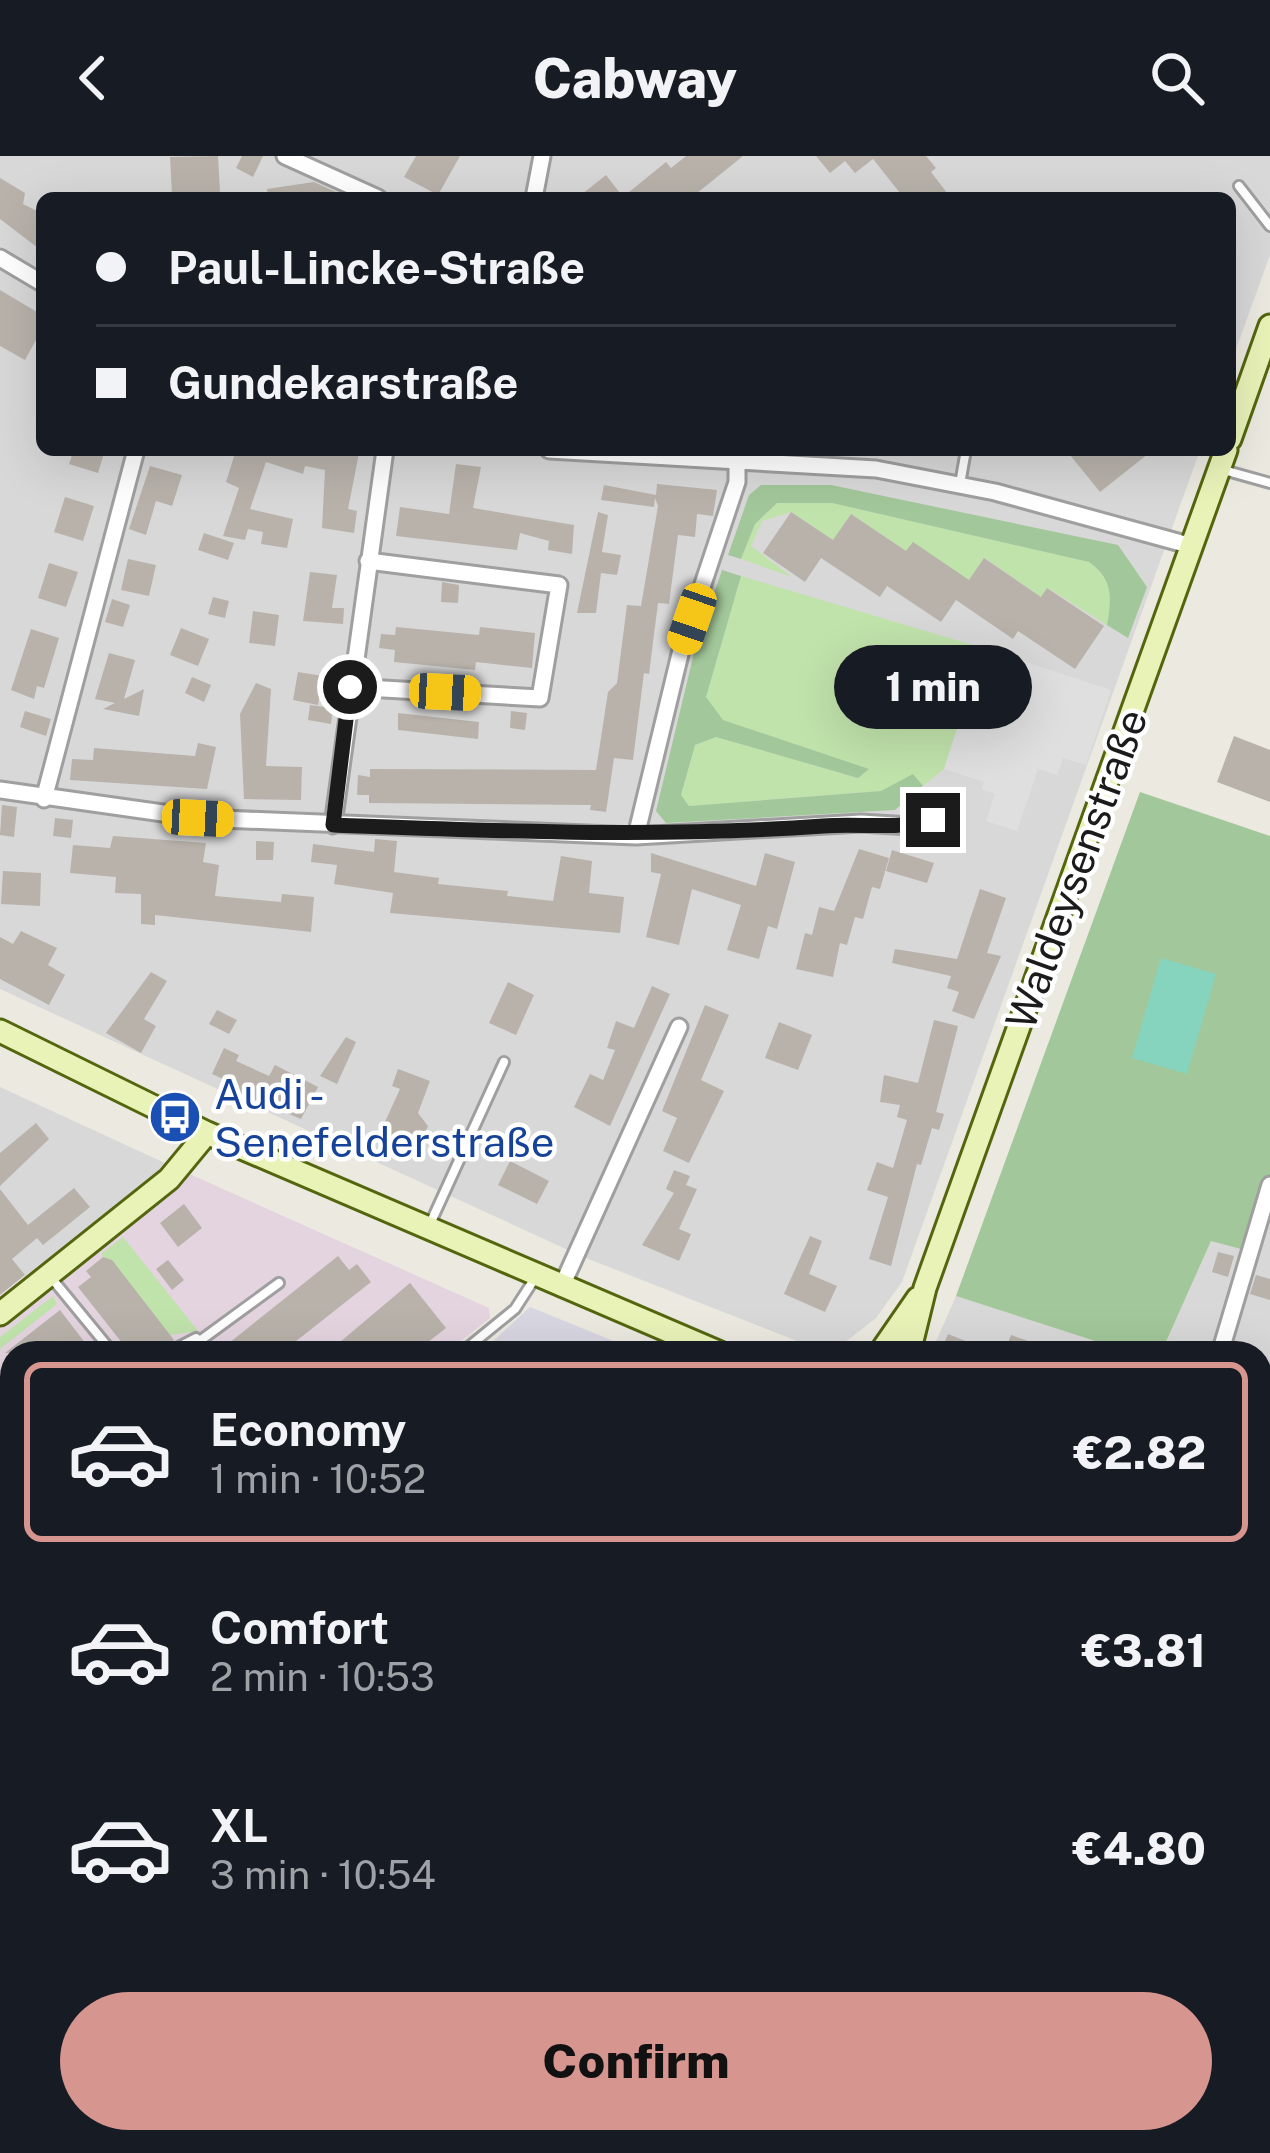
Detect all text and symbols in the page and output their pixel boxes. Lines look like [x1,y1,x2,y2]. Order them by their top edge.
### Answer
icon: back [60,45,126,111]
icon: search [1144,45,1210,111]
text: Cabway [533,47,737,110]
text: Paul-Lincke-Straße [168,241,585,294]
text: Gundekarstraße [168,356,518,409]
car [663,579,721,659]
callout: 1 min [834,646,1032,730]
route start [323,660,377,714]
text: 1 min [885,664,981,710]
car [408,672,482,712]
street label: Waldeysenstraße [995,702,1157,1036]
route end [906,793,960,847]
car [161,798,235,838]
place label: Audi - Senefelderstraße [214,1069,555,1166]
bus stop icon: Audi - Senefelderstraße [147,1089,203,1145]
icon: car [66,1398,174,1506]
text: Economy [210,1403,406,1456]
text: €2.82 [1073,1426,1206,1479]
text: 1 min · 10:52 [210,1456,426,1502]
icon: car [66,1596,174,1704]
text: Comfort [210,1601,389,1654]
text: €3.81 [1082,1624,1206,1677]
text: 2 min · 10:53 [210,1654,435,1700]
icon: car [66,1794,174,1902]
text: XL [210,1799,268,1852]
text: €4.80 [1072,1822,1206,1875]
text: 3 min · 10:54 [210,1852,436,1898]
button: Confirm [60,1992,1212,2130]

